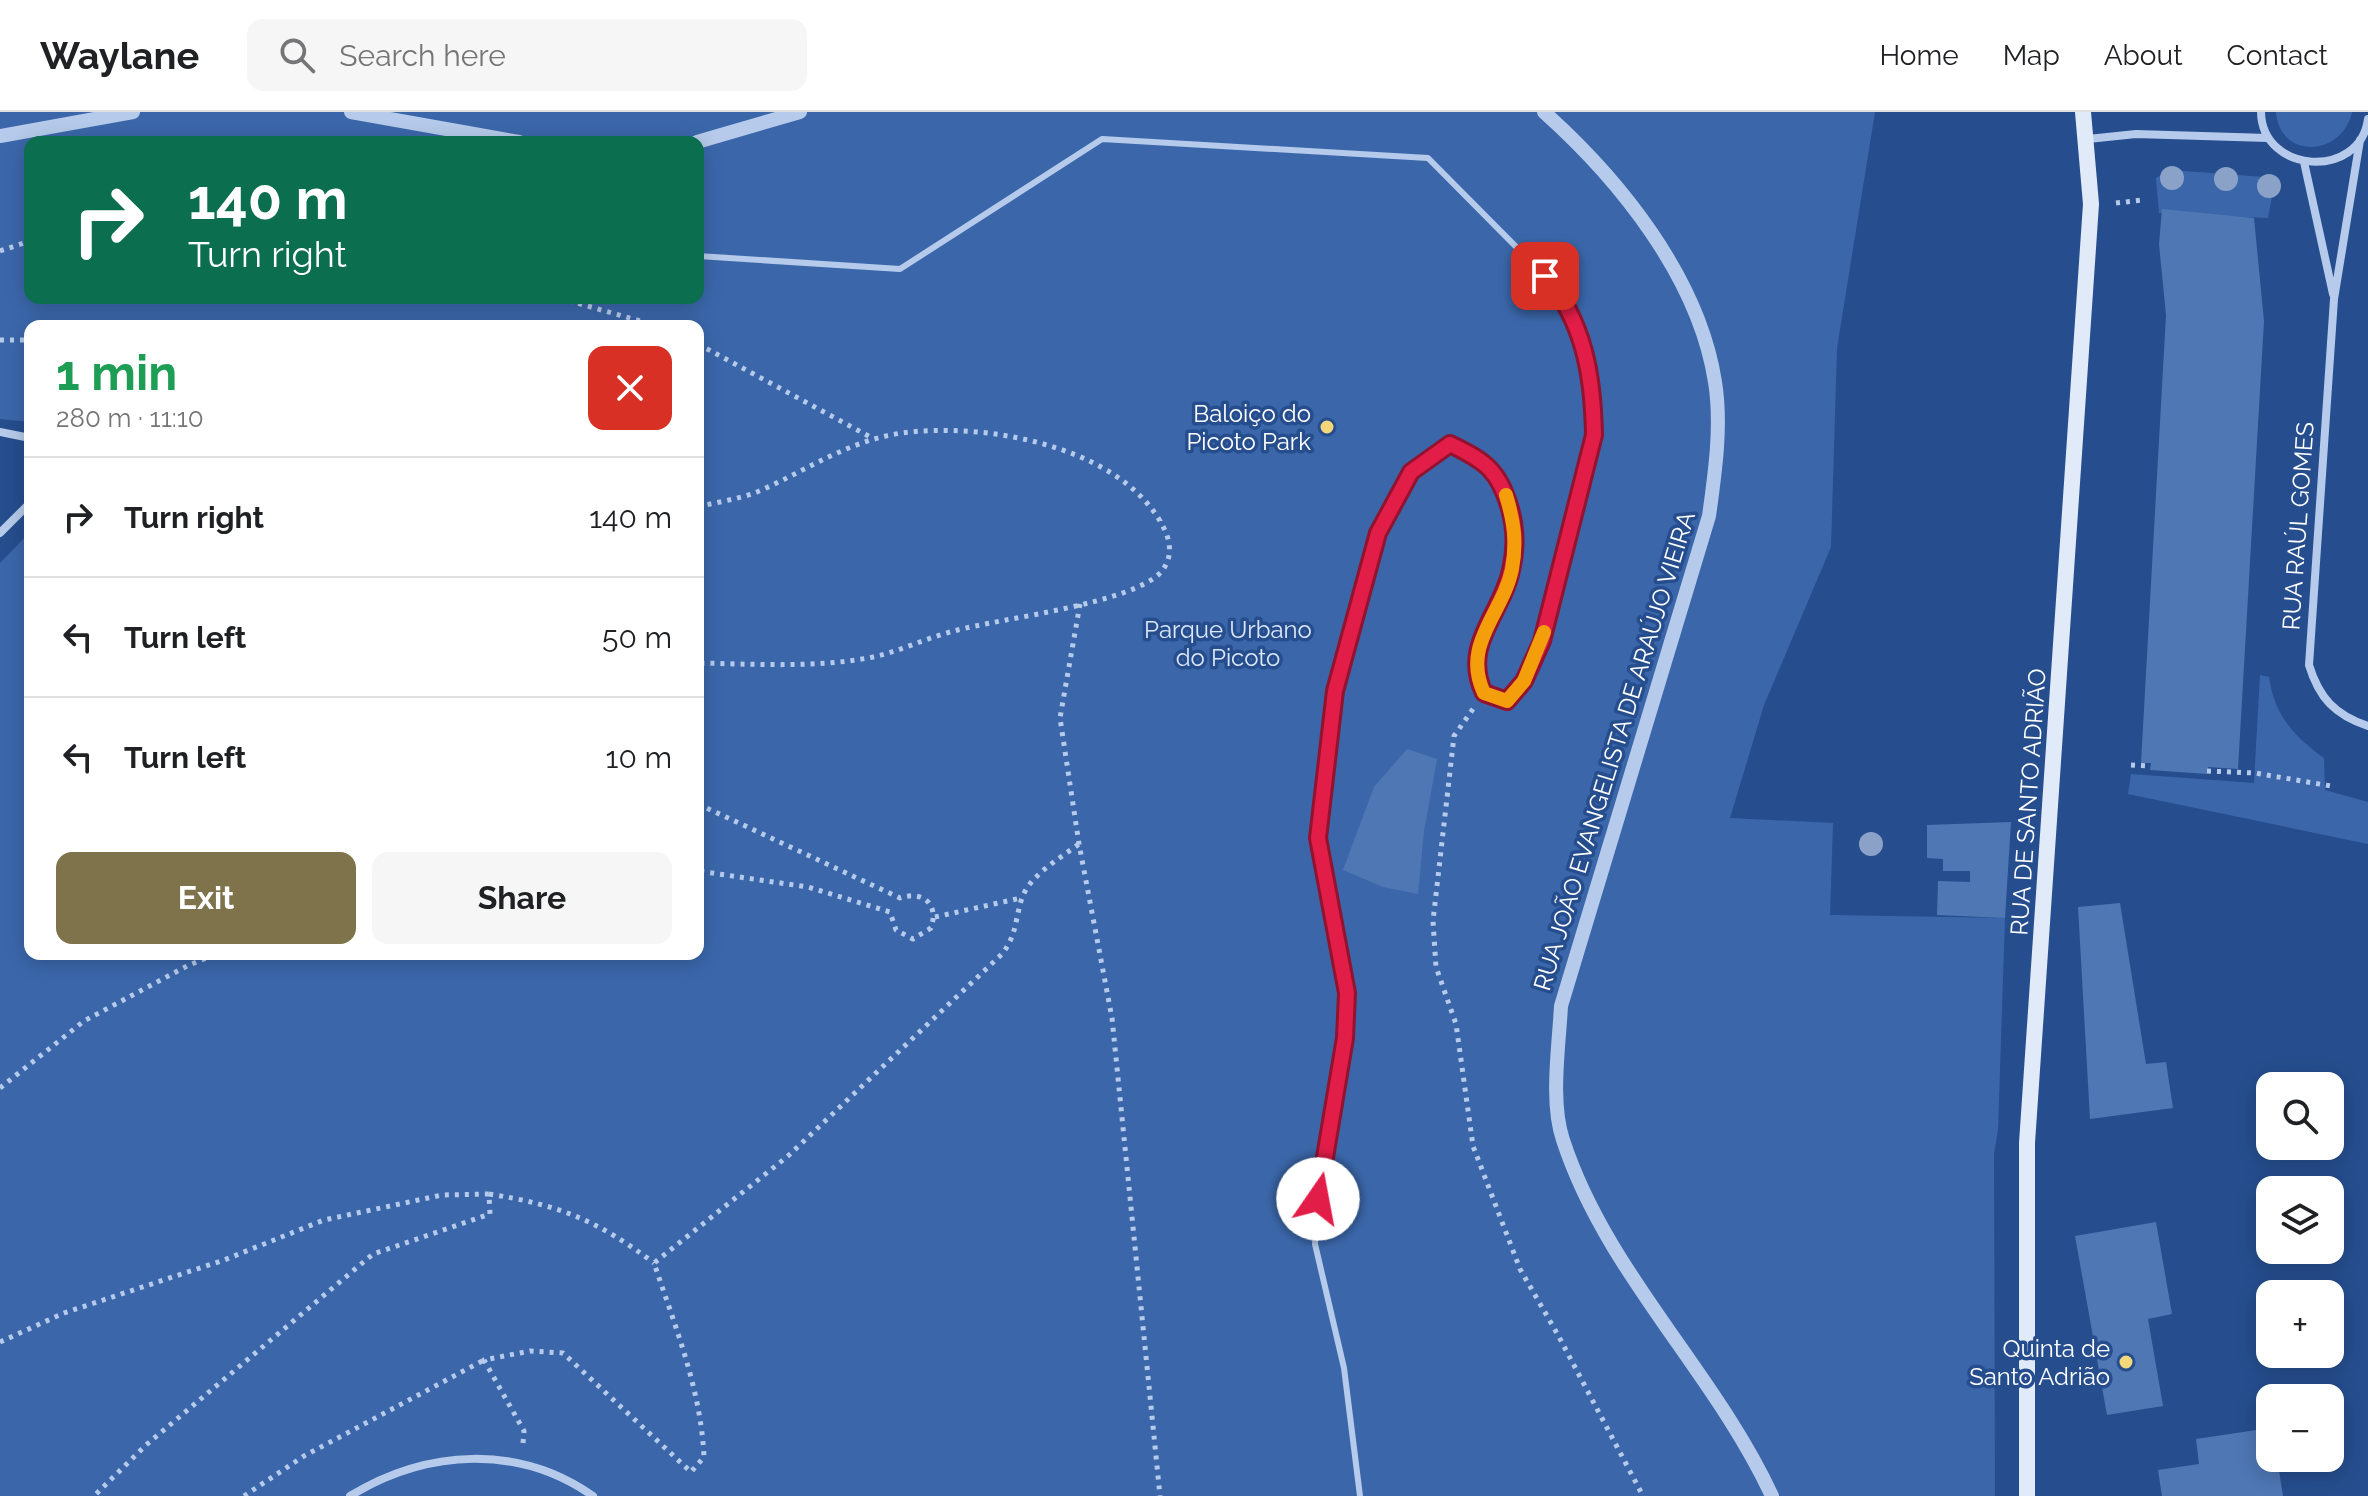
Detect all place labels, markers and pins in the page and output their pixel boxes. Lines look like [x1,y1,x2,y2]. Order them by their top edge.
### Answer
pin [1511,242,1579,310]
place label: Baloiço do Picoto Park [1186,399,1311,456]
marker: Baloiço do Picoto Park [1318,418,1336,436]
place label: Quinta de Santo Adrião [1969,1334,2110,1391]
marker: Quinta de Santo Adrião [2117,1353,2135,1371]

